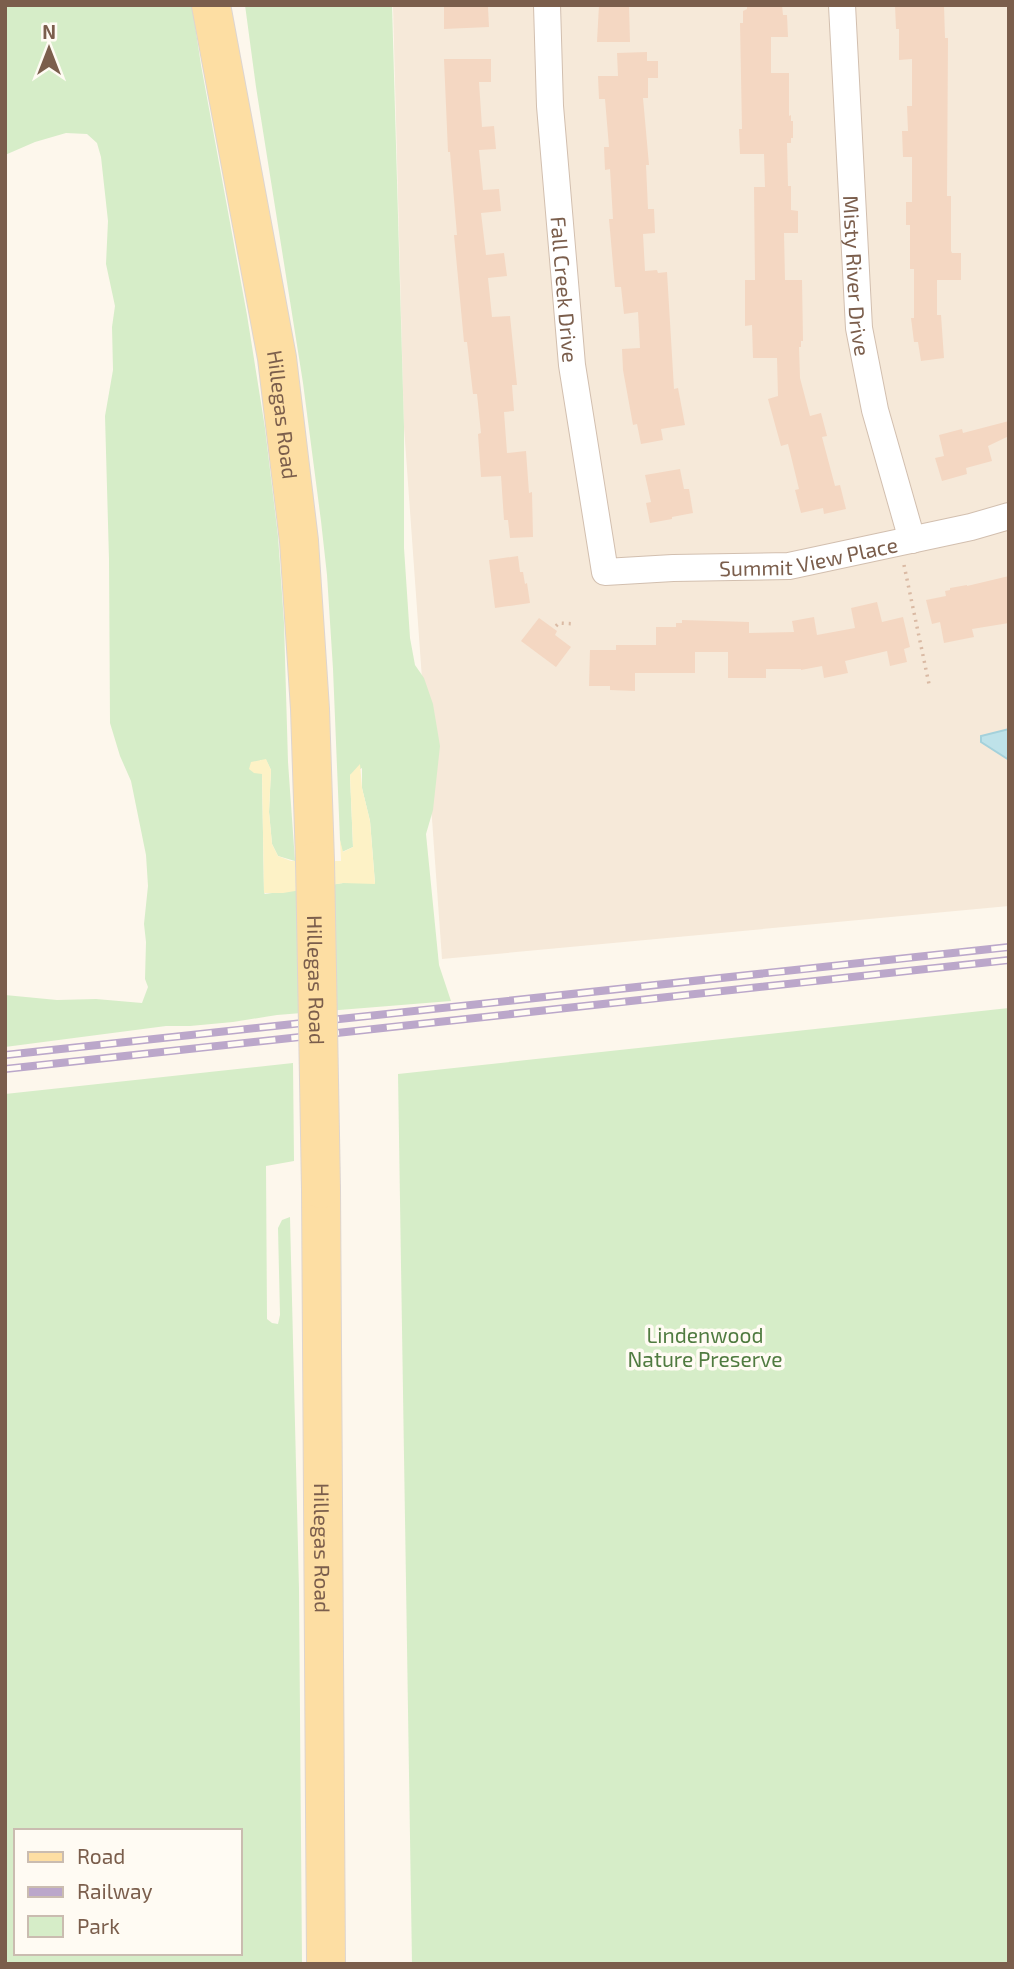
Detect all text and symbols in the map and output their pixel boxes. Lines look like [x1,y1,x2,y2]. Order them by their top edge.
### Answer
north arrow [14,14,84,84]
text: N [42,20,56,43]
street label: Misty River Drive [840,195,877,358]
street label: Fall Creek Drive [547,215,584,363]
street label: Hillegas Road [263,348,304,480]
street label: Summit View Place [719,531,900,580]
street label: Hillegas Road [303,915,331,1045]
park label: Lindenwood Nature Preserve [628,1322,782,1371]
street label: Hillegas Road [310,1483,336,1613]
legend [14,1829,242,1955]
text: Road [77,1843,125,1868]
text: Railway [77,1878,153,1903]
text: Park [77,1913,120,1938]

